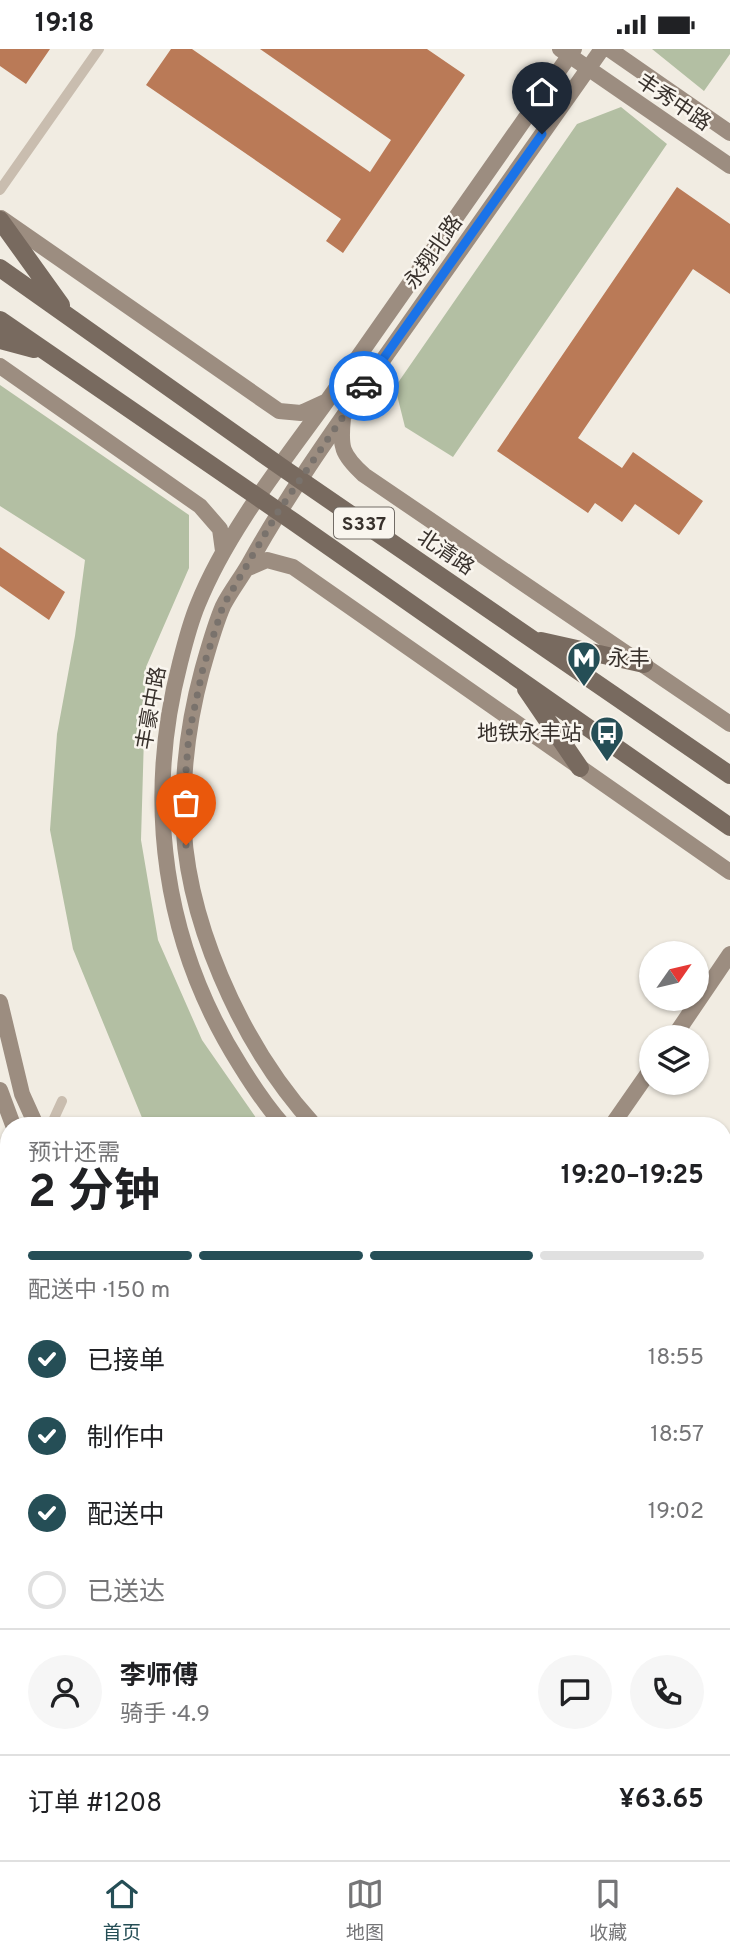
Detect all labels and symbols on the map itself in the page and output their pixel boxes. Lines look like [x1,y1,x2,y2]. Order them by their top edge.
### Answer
pin [512,62,572,134]
street label: 丰秀中路 [631,69,716,138]
street label: 永翔北路 [399,211,469,295]
courier [329,351,399,421]
road number: S337 [334,507,394,538]
street label: 北清路 [411,524,479,582]
metro station icon: 永丰 [565,639,603,688]
place label: 永丰 [608,646,650,673]
street label: 丰豪中路 [132,665,173,752]
bus stop icon: 地铁永丰站 [588,714,626,763]
place label: 地铁永丰站 [477,721,582,748]
pin [156,773,216,845]
north arrow [639,941,709,1011]

